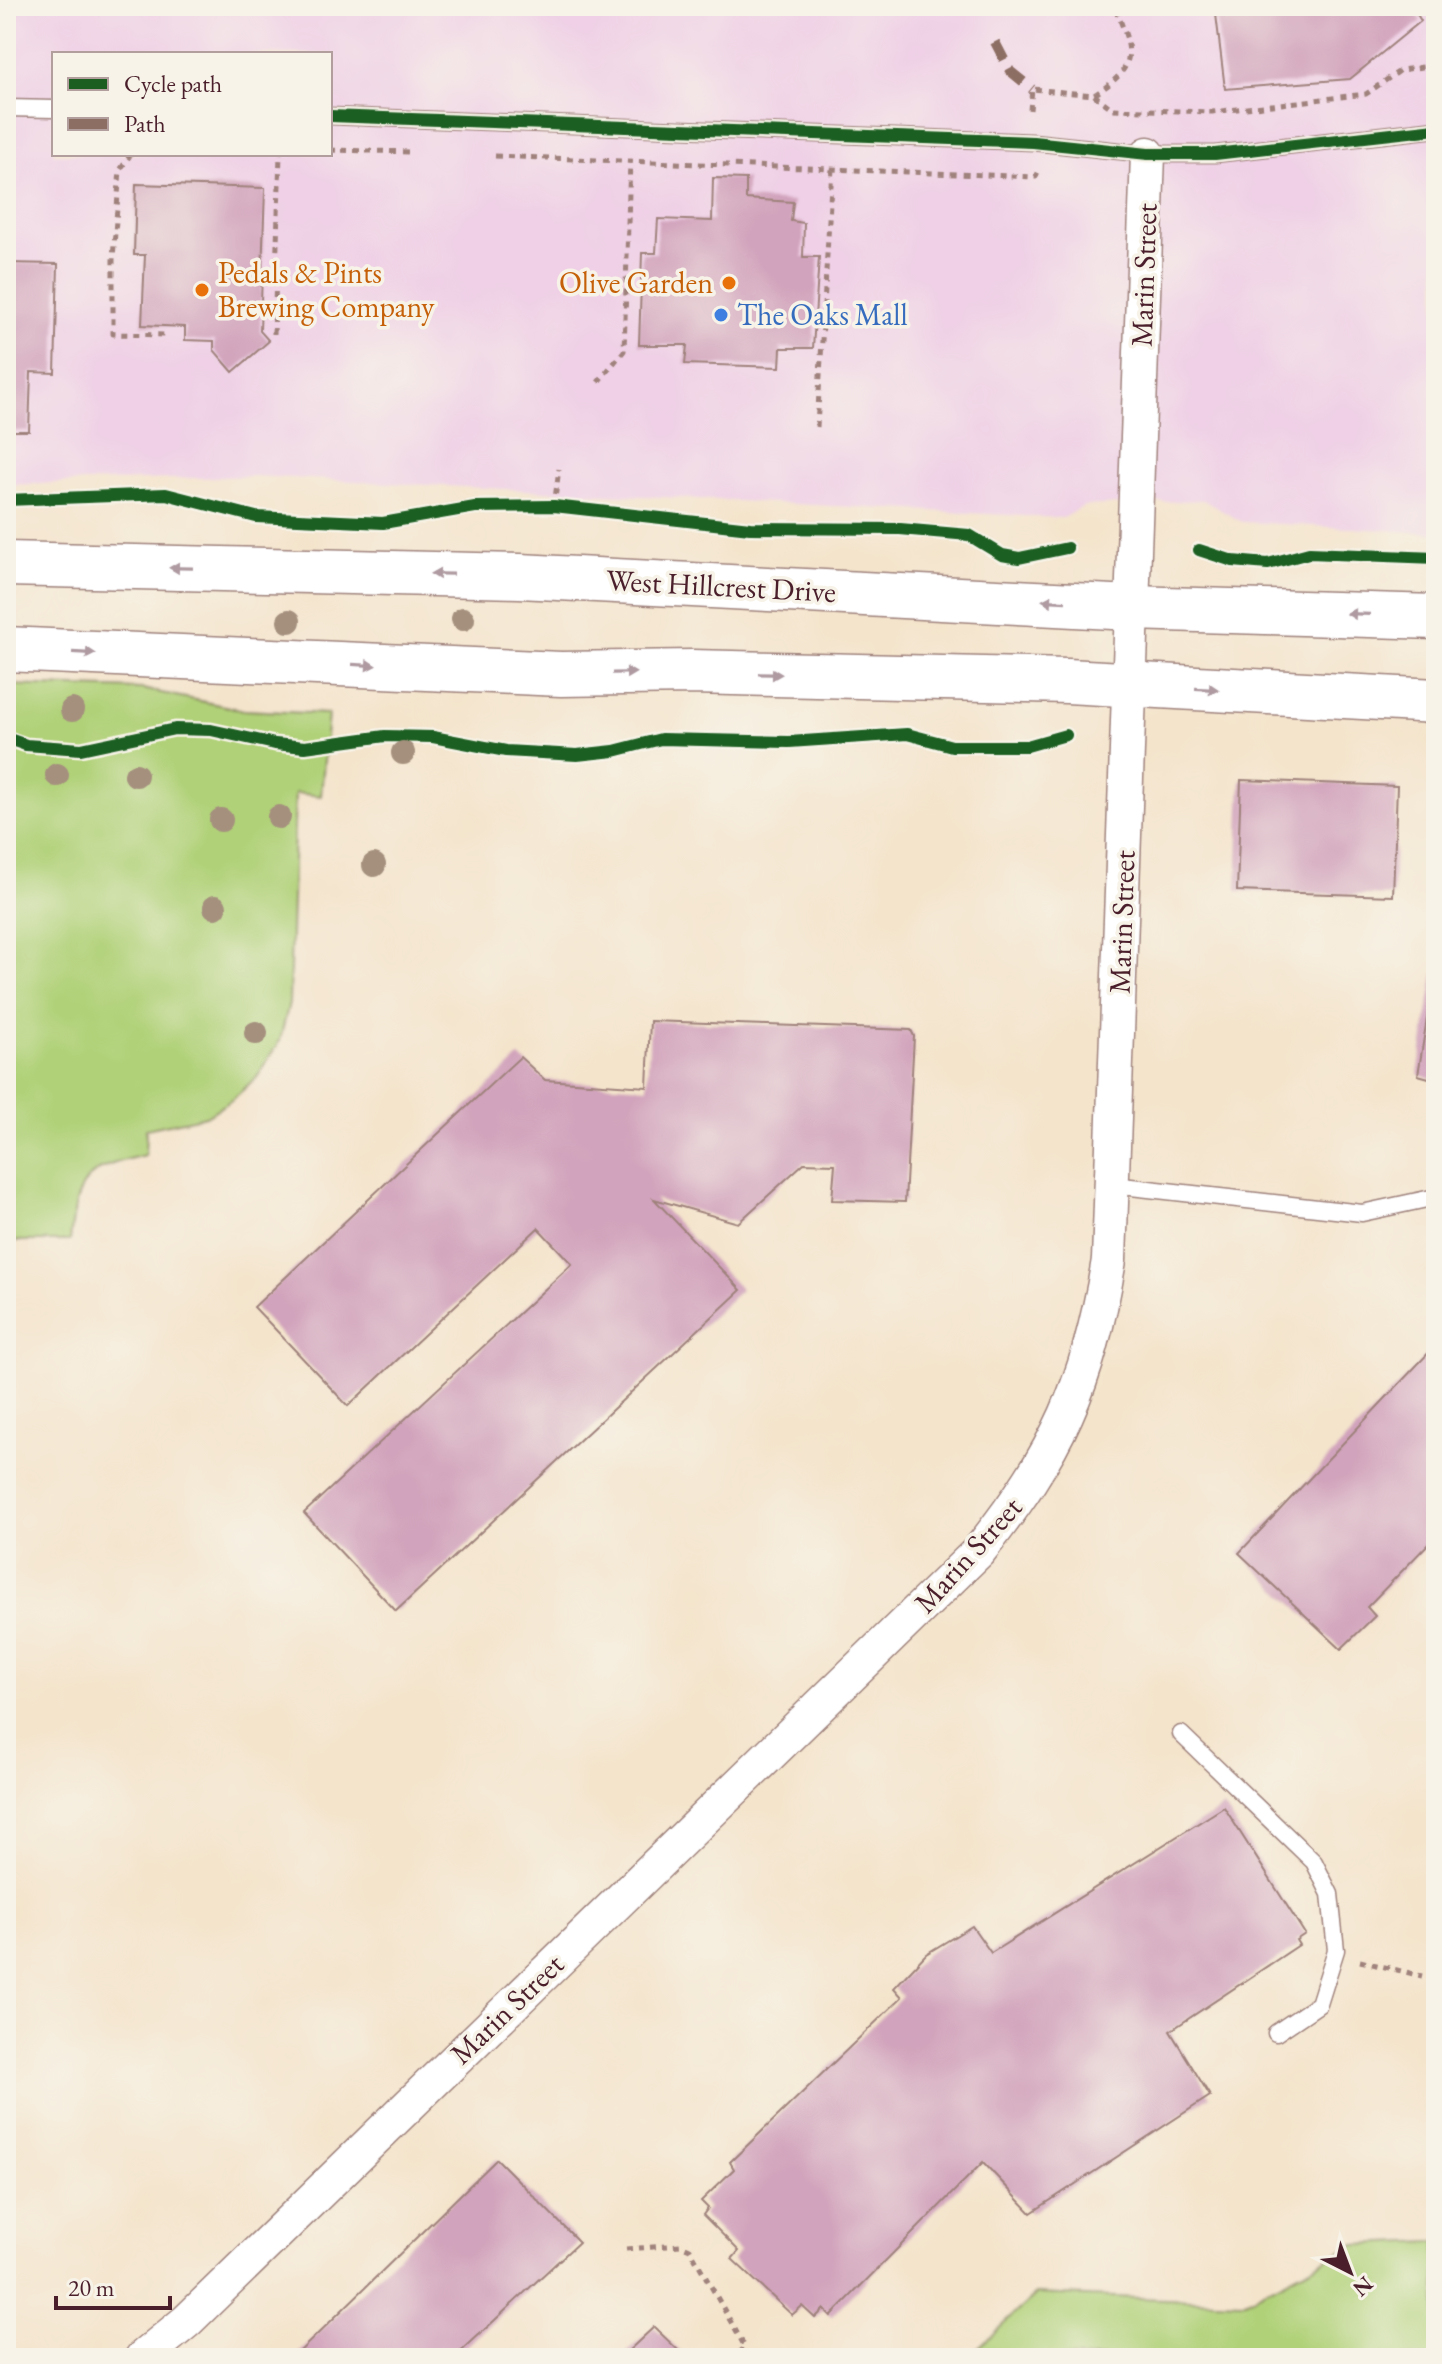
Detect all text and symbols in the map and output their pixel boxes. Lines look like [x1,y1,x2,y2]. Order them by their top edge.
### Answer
legend [52,52,332,156]
text: Cycle path [124,68,222,99]
text: Path [124,108,166,139]
street label: Marin Street [1122,202,1166,347]
place label: Pedals & Pints Brewing Company [218,253,435,326]
place label: Olive Garden [559,263,713,302]
marker: Olive Garden [720,274,738,292]
marker: Pedals & Pints Brewing Company [193,281,211,299]
place label: The Oaks Mall [737,295,908,334]
marker: The Oaks Mall [712,306,730,324]
street label: West Hillcrest Drive [605,560,837,611]
one-way arrow [168,562,193,574]
one-way arrow [429,568,454,581]
one-way arrow [1041,594,1066,607]
one-way arrow [1345,607,1370,620]
one-way arrow [72,646,97,659]
one-way arrow [352,659,377,672]
one-way arrow [612,667,637,679]
one-way arrow [758,668,783,681]
one-way arrow [1195,682,1220,695]
street label: Marin Street [1100,849,1144,994]
street label: Marin Street [905,1488,1031,1621]
street label: Marin Street [441,1944,572,2073]
north arrow [1310,2232,1390,2312]
scale bar [56,2260,170,2310]
text: N [1347,2270,1379,2303]
text: 20 m [68,2272,115,2303]

